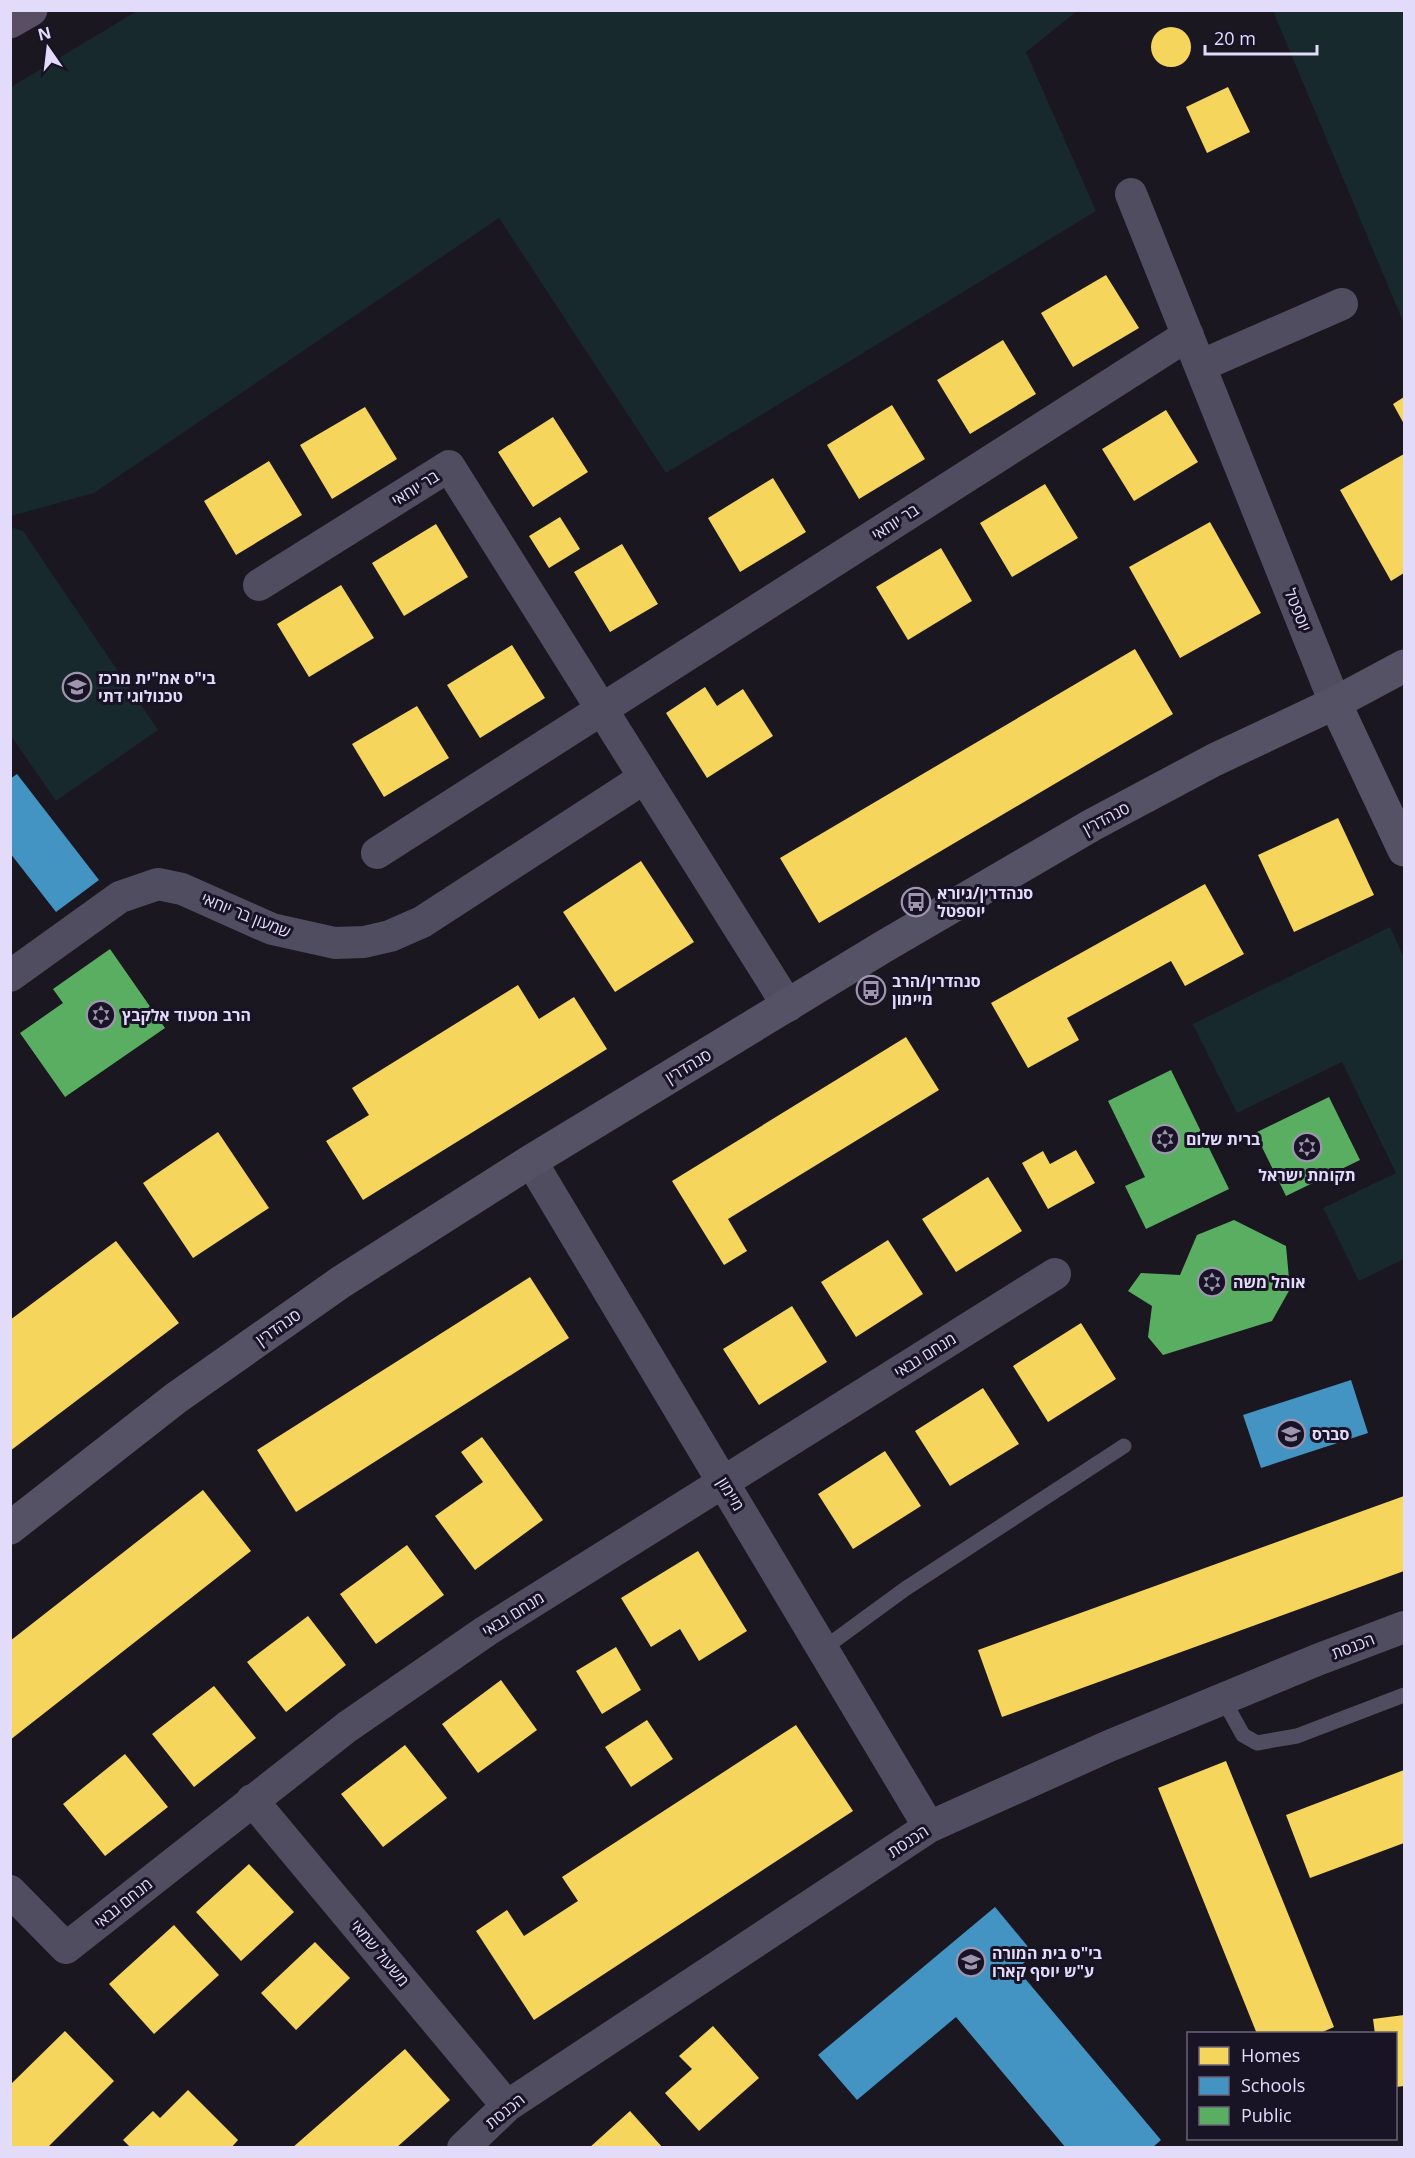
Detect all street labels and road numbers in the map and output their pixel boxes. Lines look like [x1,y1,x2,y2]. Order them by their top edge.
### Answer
street label: בר יוחאי [387,465,443,511]
street label: בר יוחאי [867,498,923,545]
street label: יוספטל [1279,585,1317,635]
street label: סנהדרין [1079,796,1133,840]
street label: שמעון בר יוחאי [198,887,294,943]
street label: סנהדרין [661,1044,715,1088]
street label: סנהדרין [251,1304,305,1350]
street label: מנחם גבאי [890,1327,960,1383]
street label: מיימון [712,1473,750,1515]
street label: מנחם גבאי [478,1586,548,1642]
street label: הכנסת [1328,1628,1378,1664]
street label: הכנסת [883,1820,933,1862]
street label: מנחם גבאי [89,1873,157,1933]
street label: משעול שמאי [346,1915,414,1991]
street label: הכנסת [481,2088,529,2134]

